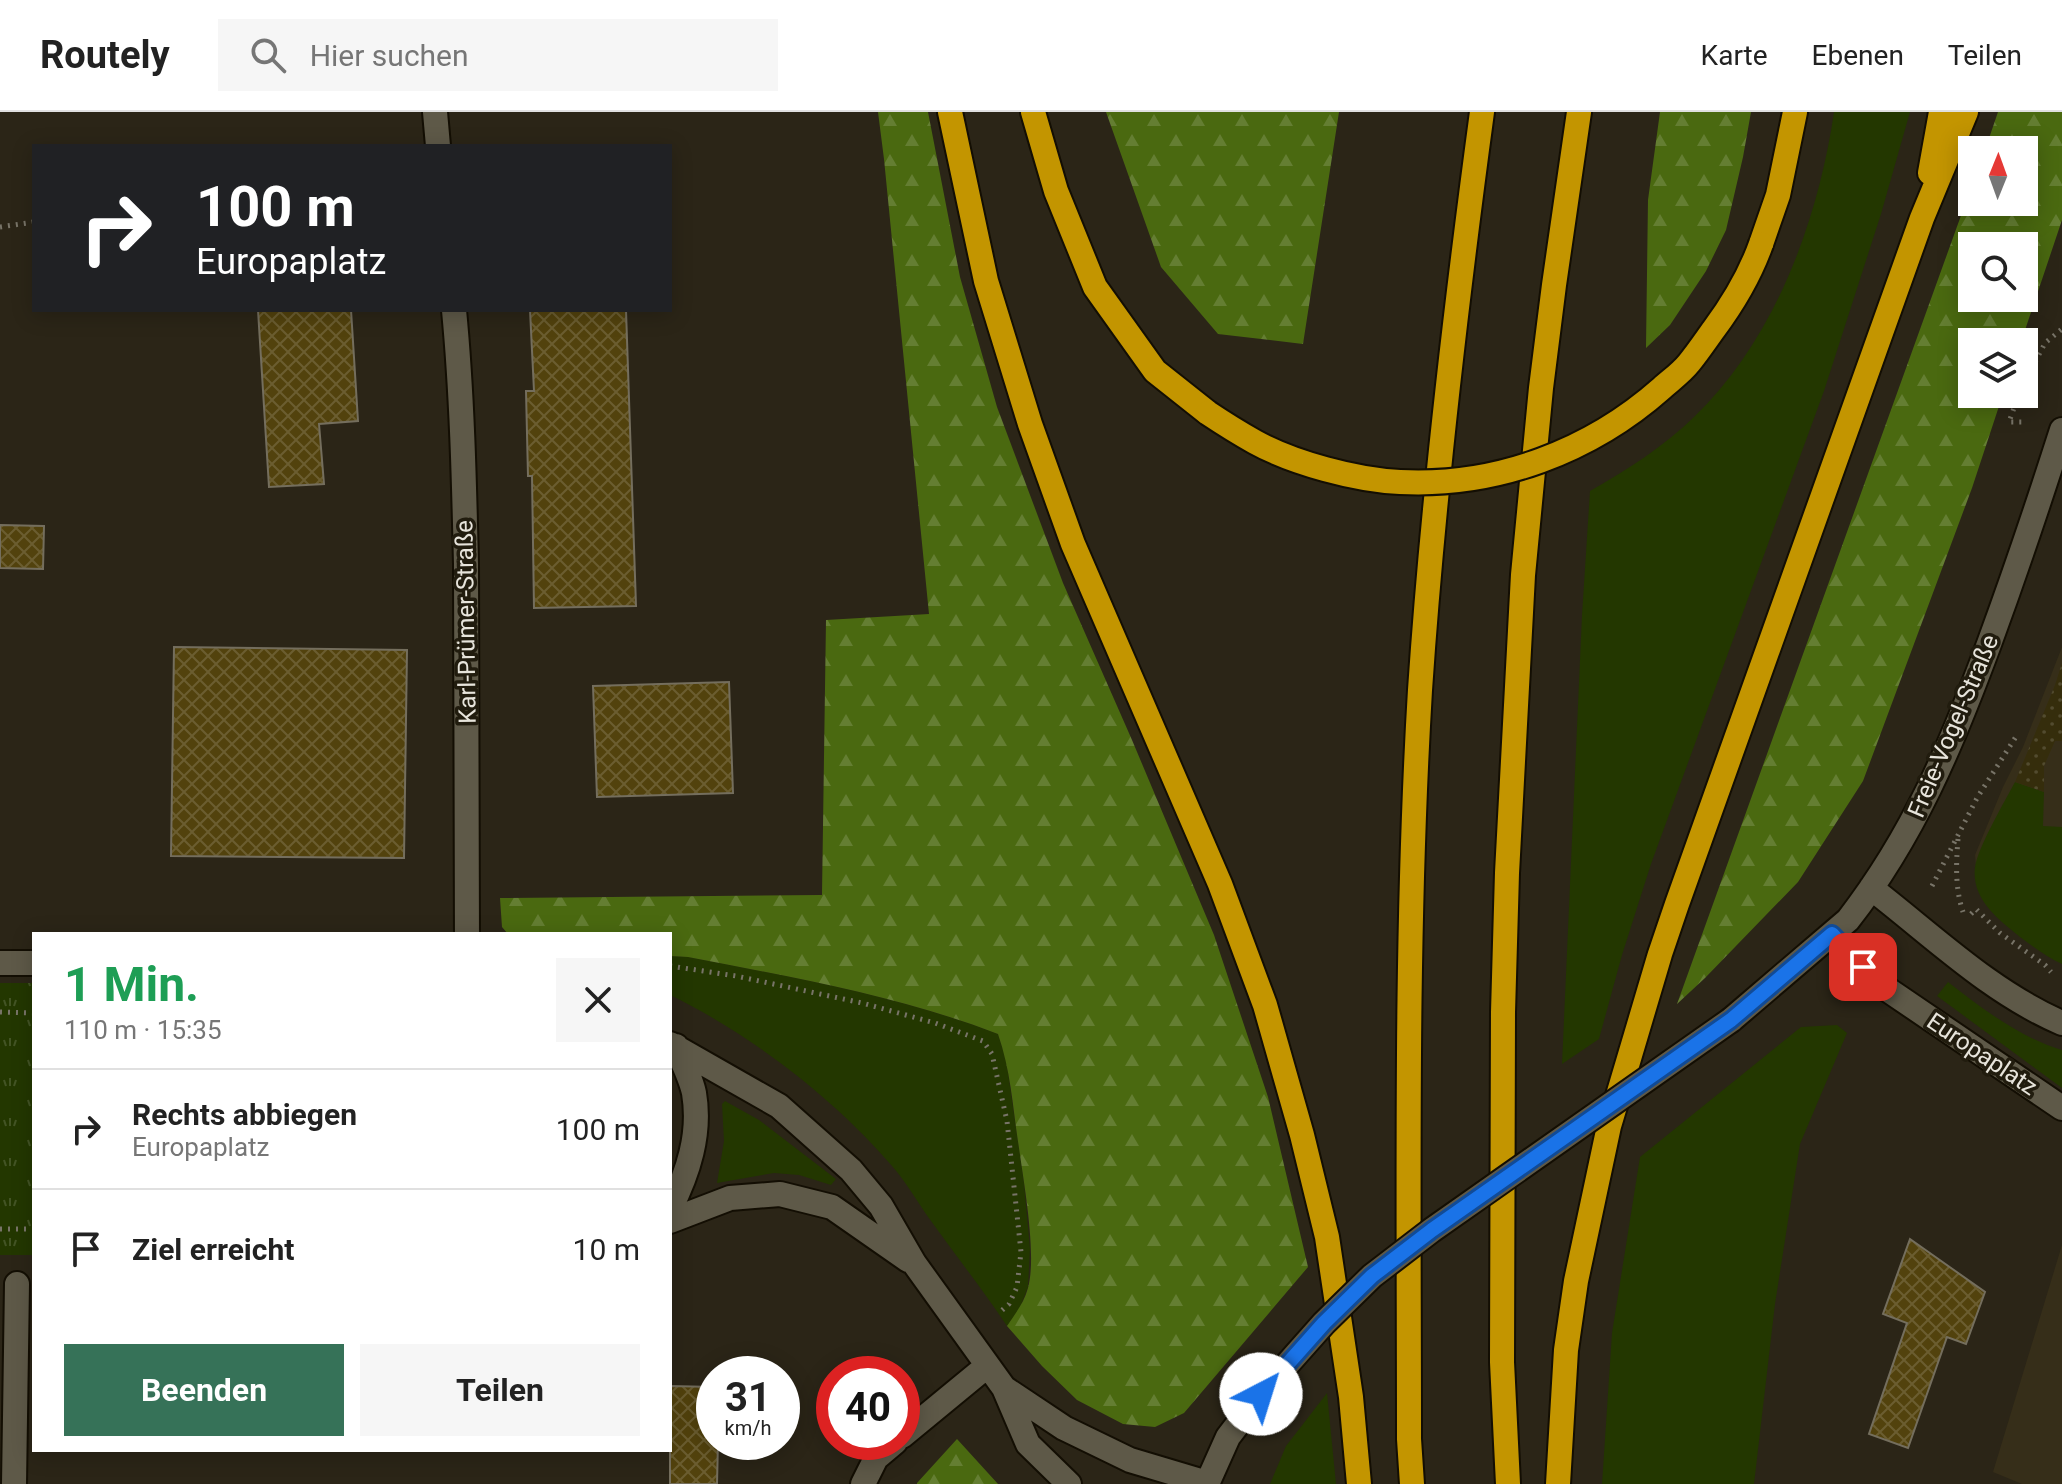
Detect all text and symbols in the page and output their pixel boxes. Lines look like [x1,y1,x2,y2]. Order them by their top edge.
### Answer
search box [218,19,778,91]
text: Routely [40,33,170,77]
icon: search [246,33,290,77]
text: Hier suchen [310,38,469,73]
text: Karte [1701,39,1768,72]
text: Ebenen [1812,39,1904,72]
text: Teilen [1948,39,2022,72]
north arrow [1958,136,2038,216]
map controls [1958,136,2038,408]
text: 100 m [196,174,355,240]
icon: right [64,176,168,280]
button: search [1958,232,2038,312]
text: Europaplatz [196,241,386,283]
button: layers [1958,328,2038,408]
street label: Karl-Prümer-Straße [450,520,482,724]
street label: Freie-Vogel-Straße [1902,630,2004,822]
pin [1829,933,1897,1001]
icon: arrive [1841,945,1885,989]
text: 1 Min. [64,956,199,1013]
button: close [556,958,640,1042]
street label: Europaplatz [1922,1007,2043,1101]
text: 110 m · 15:35 [64,1015,222,1045]
text: Rechts abbiegen [132,1097,357,1132]
icon: right [64,1107,108,1151]
text: 100 m [556,1112,640,1147]
text: Europaplatz [132,1132,270,1162]
icon: arrive [64,1227,108,1271]
text: Ziel erreicht [132,1232,294,1267]
text: 10 m [573,1232,640,1267]
button: Beenden [64,1344,344,1436]
button: Teilen [360,1344,640,1436]
position arrow [1219,1352,1303,1436]
speed limit sign: 40 [816,1356,920,1460]
text: 31 [725,1374,771,1421]
text: km/h [725,1416,771,1440]

